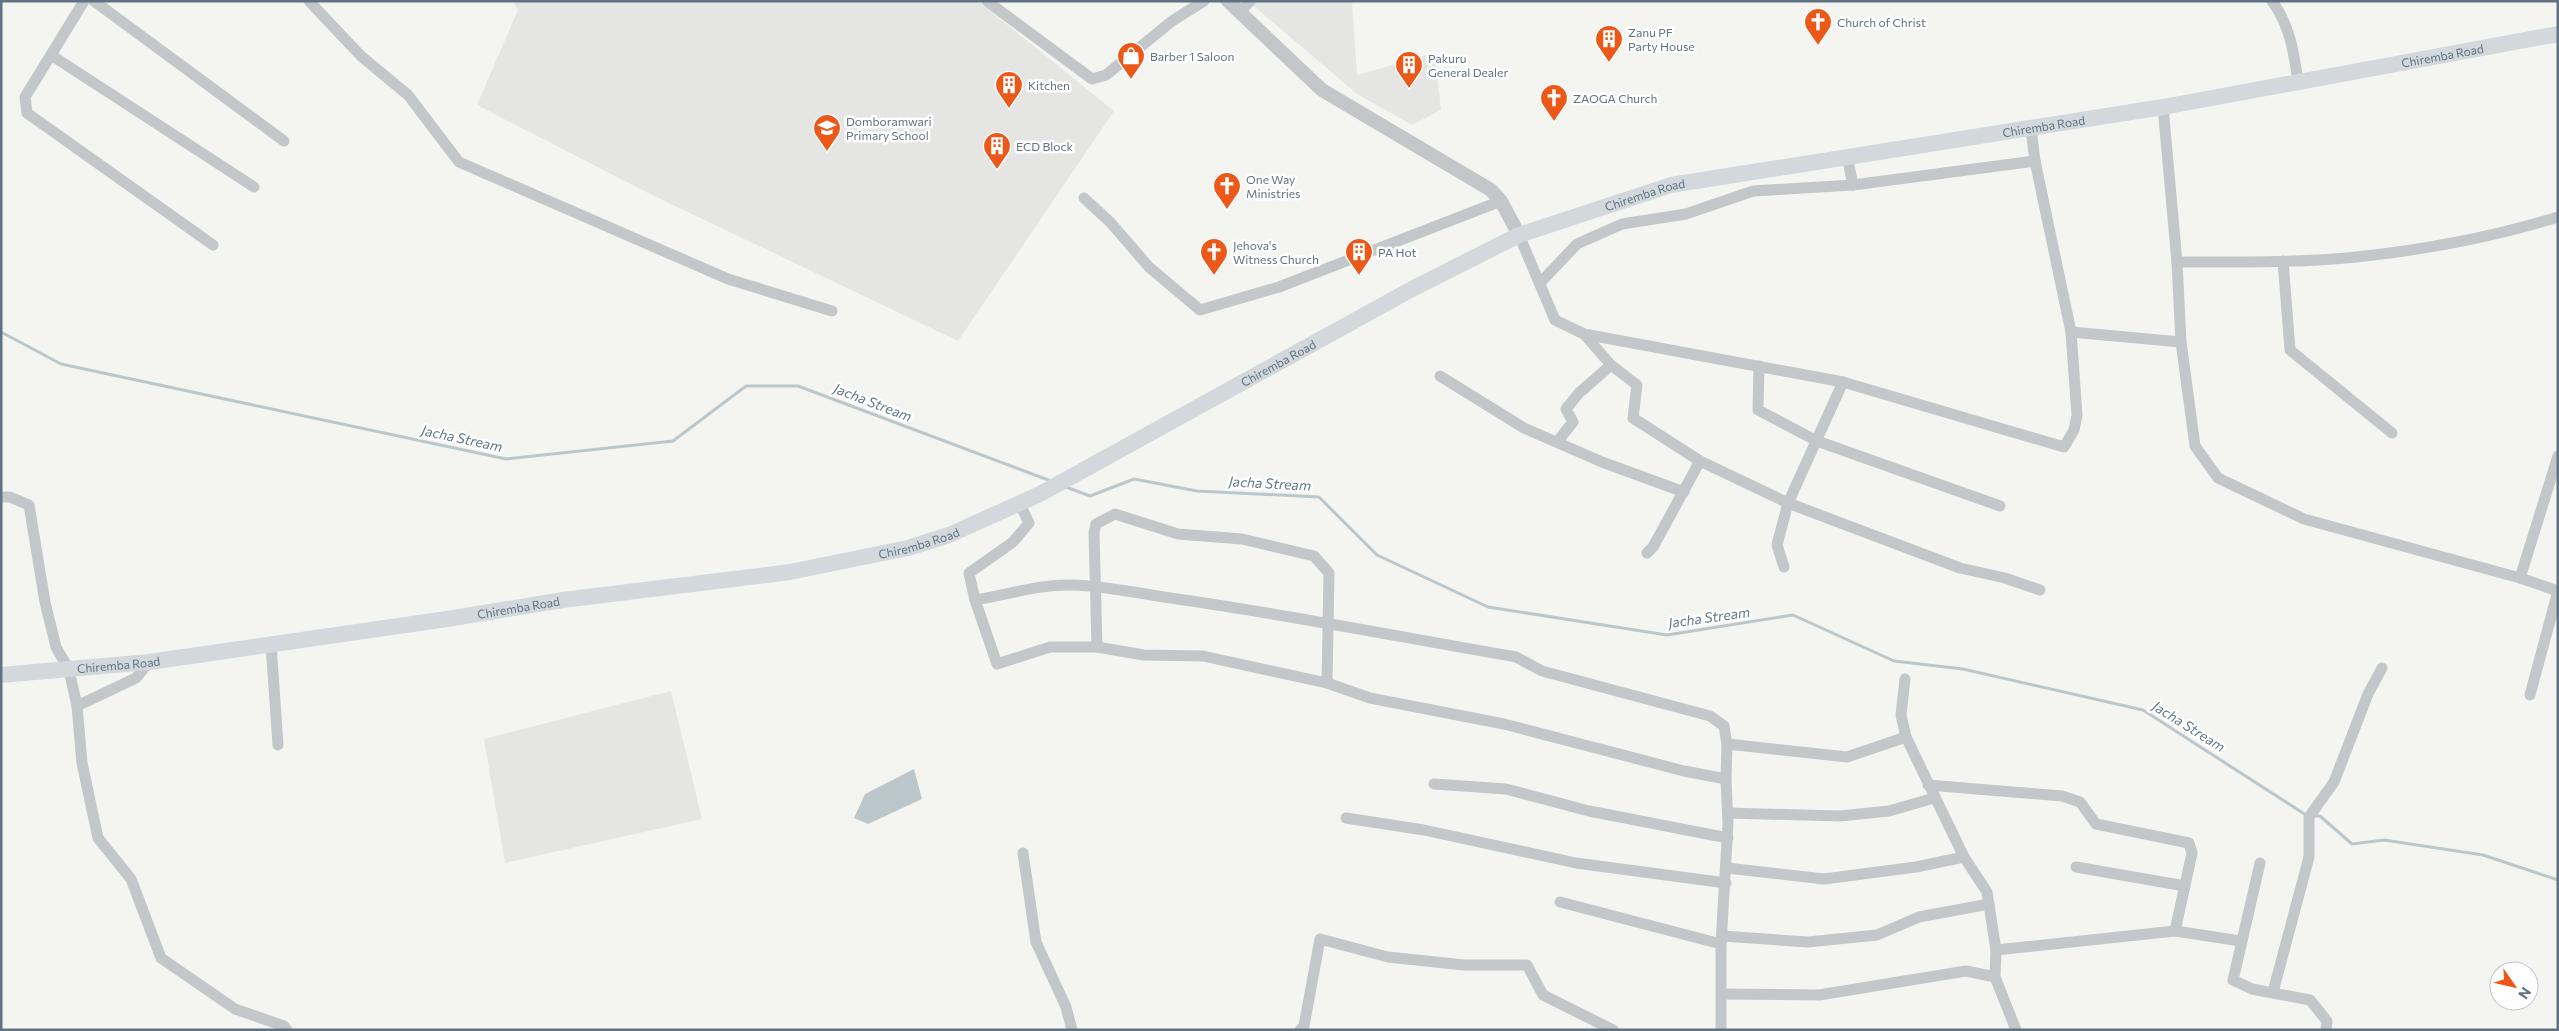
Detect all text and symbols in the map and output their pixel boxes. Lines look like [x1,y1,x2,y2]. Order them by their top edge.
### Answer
church icon: Church of Christ [1803,7,1833,46]
place label: Church of Christ [1837,15,1926,29]
building icon: Zanu PF Party House [1594,24,1624,63]
place label: Zanu PF Party House [1628,25,1695,53]
shop icon: Barber 1 Saloon [1116,41,1146,80]
street label: Chiremba Road [2400,41,2485,70]
place label: Barber 1 Saloon [1150,49,1234,63]
building icon: Pakuru General Dealer [1394,50,1424,89]
place label: Pakuru General Dealer [1428,51,1508,79]
building icon: Kitchen [994,70,1024,109]
place label: Kitchen [1028,78,1070,92]
church icon: ZAOGA Church [1539,83,1569,122]
place label: ZAOGA Church [1573,91,1657,105]
street label: Chiremba Road [2001,112,2086,139]
school or university icon: Domboramwari Primary School [812,113,842,152]
place label: Domboramwari Primary School [846,114,932,142]
building icon: ECD Block [982,131,1012,170]
place label: ECD Block [1016,139,1073,153]
church icon: One Way Ministries [1212,171,1242,210]
place label: One Way Ministries [1246,172,1301,200]
street label: Chiremba Road [1603,176,1686,213]
church icon: Jehova's Witness Church [1199,237,1229,276]
building icon: PA Hot [1344,237,1374,276]
place label: Jehova's Witness Church [1233,238,1319,266]
place label: PA Hot [1378,245,1417,259]
street label: Chiremba Road [1238,337,1318,389]
water label: Jacha Stream [830,379,915,425]
water label: Jacha Stream [418,421,504,455]
water label: Jacha Stream [1226,472,1312,494]
street label: Chiremba Road [877,524,961,561]
street label: Chiremba Road [476,594,561,621]
water label: Jacha Stream [1665,603,1751,631]
street label: Chiremba Road [76,653,161,675]
water label: Jacha Stream [2148,696,2228,755]
north arrow [2489,961,2539,1011]
text: N [2515,984,2535,1003]

